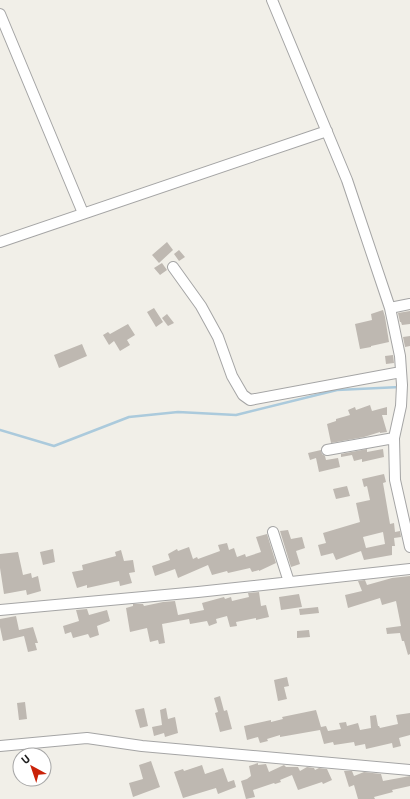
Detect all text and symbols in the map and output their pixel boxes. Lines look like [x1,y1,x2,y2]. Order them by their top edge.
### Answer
north arrow [12,747,52,787]
text: U [18,752,33,767]

